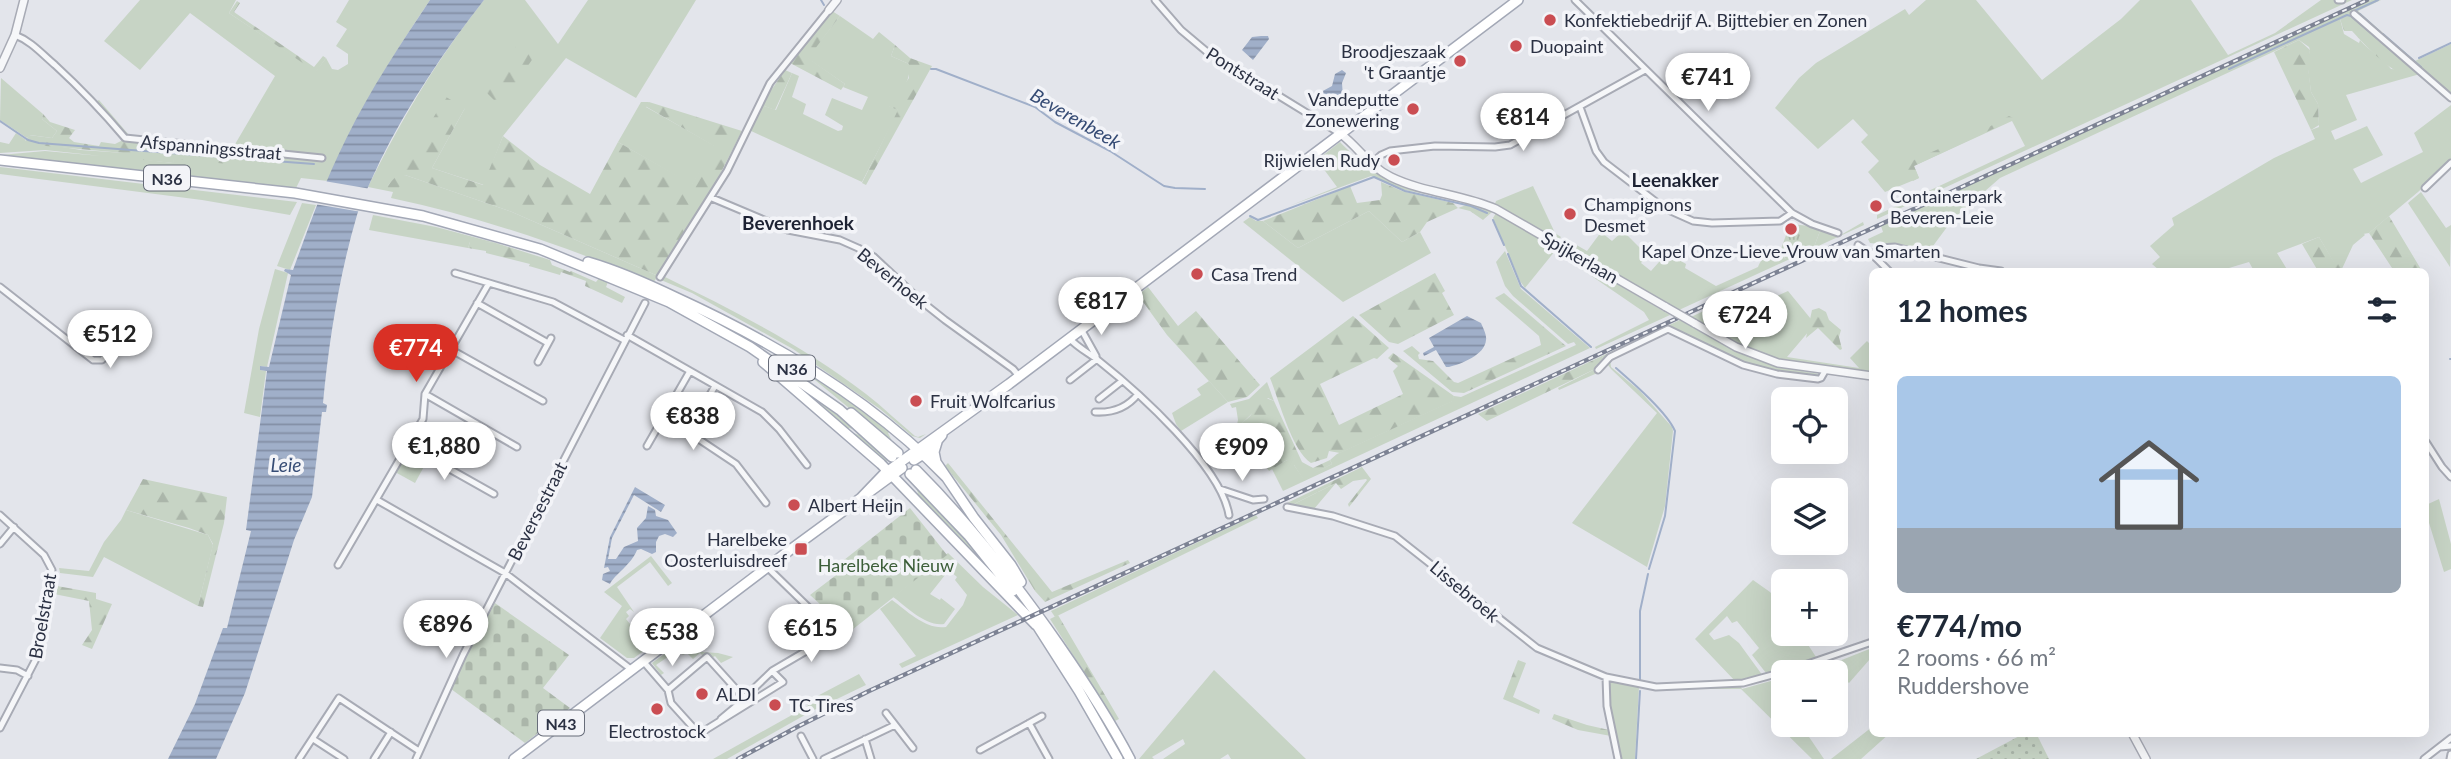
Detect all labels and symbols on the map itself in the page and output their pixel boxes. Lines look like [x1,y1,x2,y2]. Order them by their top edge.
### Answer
place label: Konfektiebedrijf A. Bijttebier en Zonen [1564,9,1867,31]
marker: Konfektiebedrijf A. Bijttebier en Zonen [1542,12,1558,28]
place label: Duopaint [1530,35,1604,57]
marker: Duopaint [1508,38,1524,54]
place label: Broodjeszaak 't Graantje [1341,40,1447,83]
street label: Pontstraat [1202,42,1284,104]
marker: Broodjeszaak 't Graantje [1452,53,1468,69]
pin: €741 [1667,54,1749,113]
water label: Beverenbeek [1027,83,1126,154]
place label: Vandeputte Zonewering [1305,88,1399,131]
pin: €814 [1482,94,1564,153]
marker: Vandeputte Zonewering [1405,101,1421,117]
street label: Afspanningsstraat [140,130,283,164]
place label: Rijwielen Rudy [1264,149,1381,171]
marker: Rijwielen Rudy [1386,152,1402,168]
road number: N36 [144,166,190,190]
district label: Leenakker [1631,168,1719,191]
place label: Containerpark Beveren-Leie [1890,185,2003,228]
place label: Champignons Desmet [1584,193,1692,236]
marker: Containerpark Beveren-Leie [1868,198,1884,214]
marker: Champignons Desmet [1562,206,1578,222]
district label: Beverenhoek [742,211,855,234]
marker: Kapel Onze-Lieve-Vrouw van Smarten [1783,221,1799,237]
street label: Spijkerlaan [1538,226,1622,288]
place label: Kapel Onze-Lieve-Vrouw van Smarten [1641,240,1941,262]
street label: Beverhoek [853,243,934,314]
place label: Casa Trend [1211,263,1297,285]
marker: Casa Trend [1189,266,1205,282]
pin: €817 [1060,278,1142,337]
pin: €724 [1704,292,1786,351]
pin: €512 [69,310,151,370]
pin: €774 [375,324,457,384]
road number: N36 [769,356,815,380]
place label: Fruit Wolfcarius [930,390,1056,412]
pin: €838 [652,392,734,452]
marker: Fruit Wolfcarius [908,393,924,409]
pin: €1,880 [387,422,501,482]
pin: €909 [1201,424,1283,483]
water label: Leie [271,453,301,476]
street label: Beversestraat [503,457,572,564]
place label: Albert Heijn [808,494,903,516]
marker: Albert Heijn [786,497,802,513]
place label: Harelbeke Oosterluisdreef [664,528,788,571]
marker: Harelbeke Oosterluisdreef [793,541,809,557]
park label: Harelbeke Nieuw [818,554,954,576]
street label: Lissebroek [1426,556,1505,627]
street label: Broelstraat [24,571,60,660]
pin: €896 [405,600,487,660]
pin: €615 [770,604,852,664]
pin: €538 [631,608,713,668]
place label: ALDI [716,683,756,705]
marker: ALDI [694,686,710,702]
place label: TC Tires [789,694,854,716]
marker: TC Tires [767,697,783,713]
marker: Electrostock [649,701,665,717]
road number: N43 [538,710,584,736]
place label: Electrostock [608,720,707,742]

